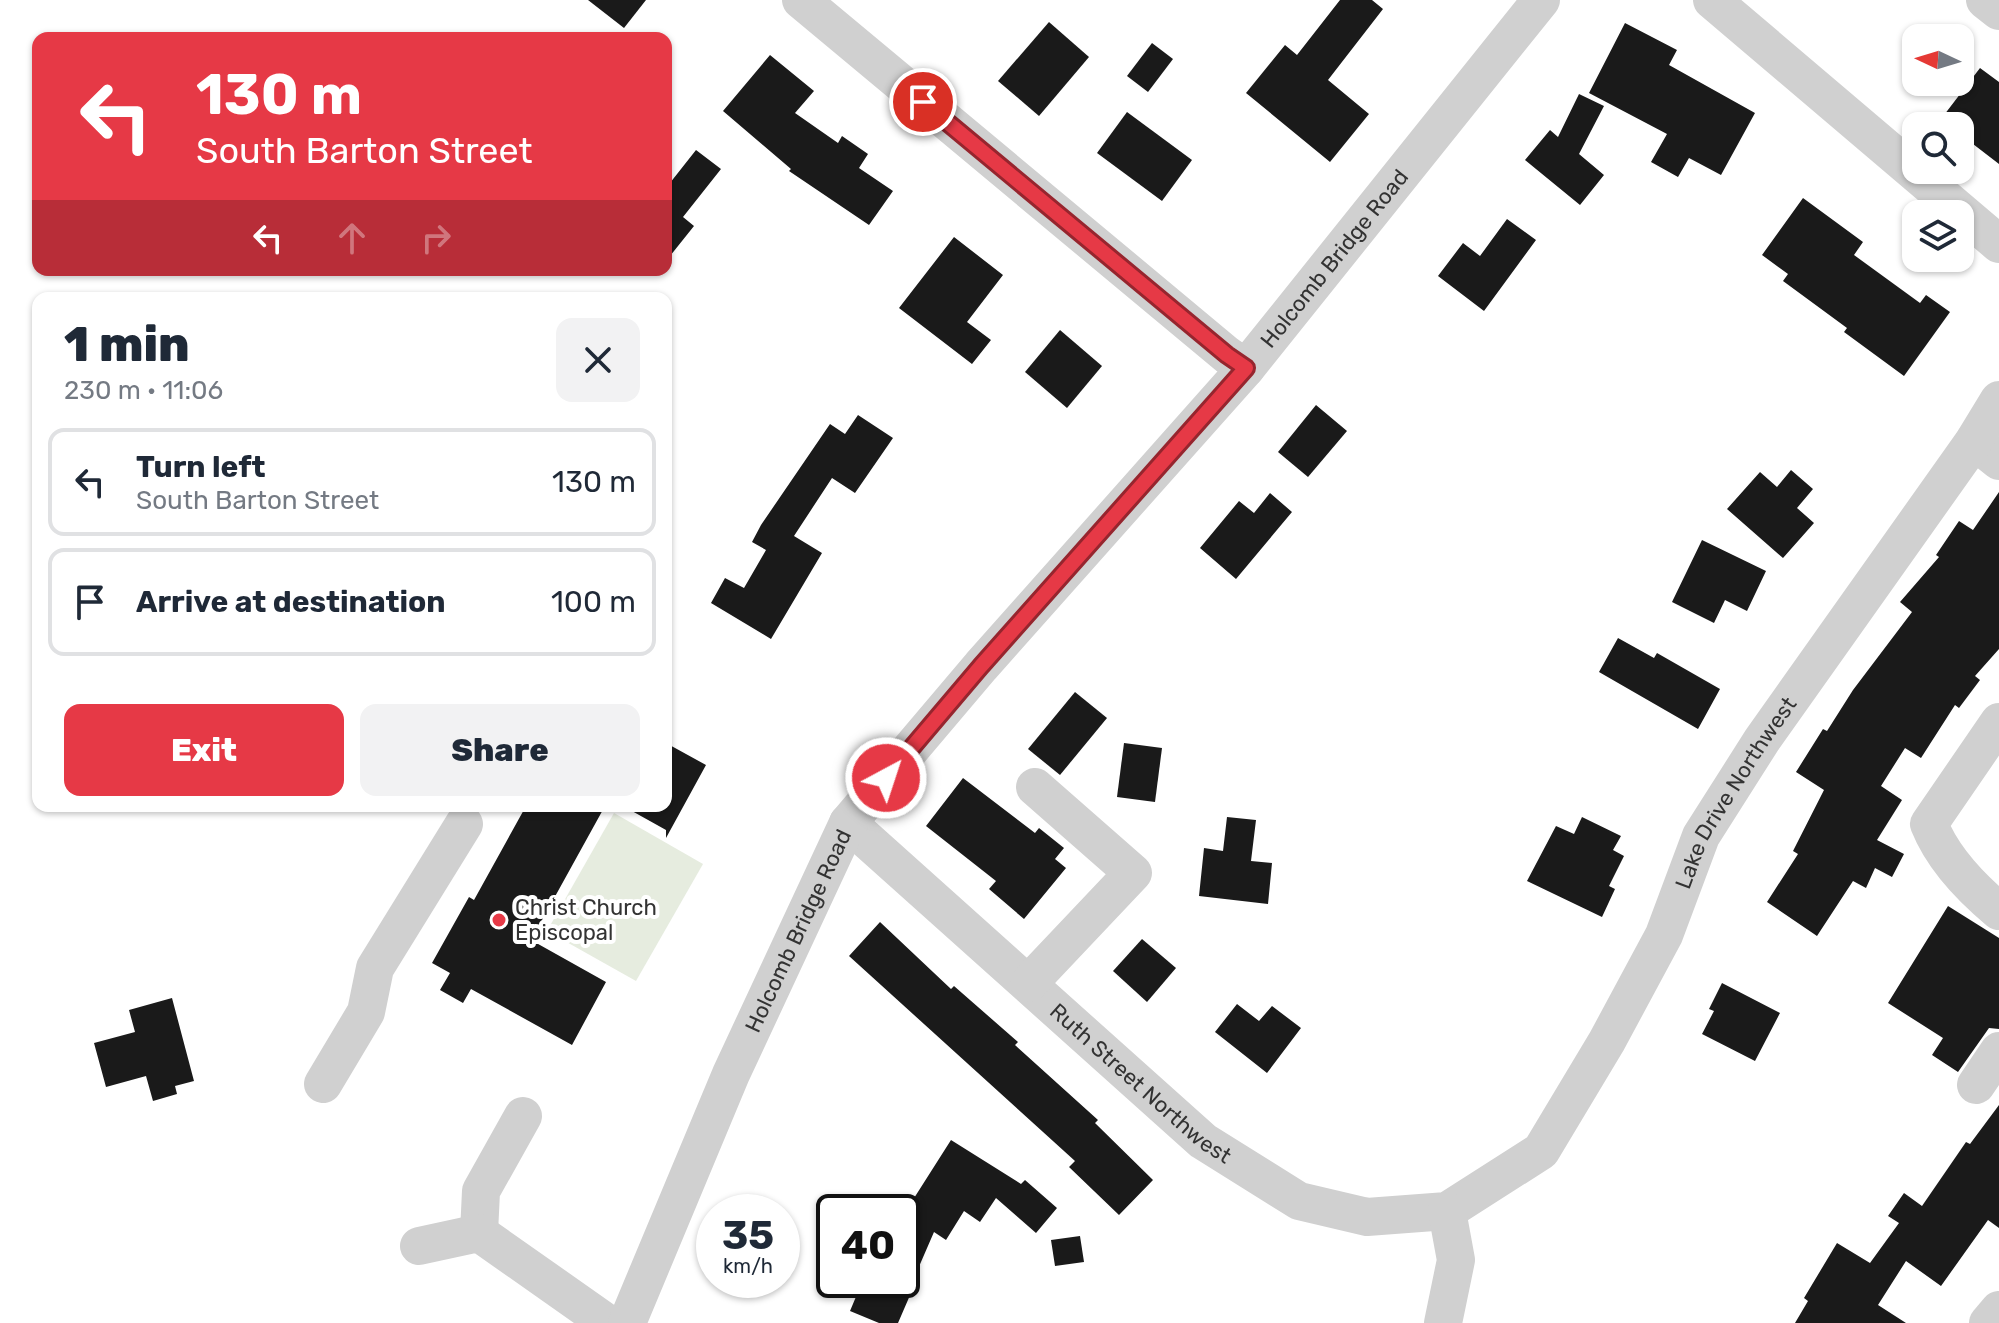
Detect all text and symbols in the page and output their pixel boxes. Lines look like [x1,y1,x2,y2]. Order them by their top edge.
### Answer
north arrow [1902,24,1974,96]
map controls [1902,24,1974,272]
text: 130 m [196,62,362,128]
icon: left [64,64,168,168]
pin [889,68,957,136]
icon: arrive [901,80,945,124]
button: search [1902,112,1974,184]
text: South Barton Street [196,129,533,172]
street label: Holcomb Bridge Road [1254,164,1414,353]
button: layers [1902,200,1974,272]
icon: left [246,216,290,260]
icon: ahead [330,216,374,260]
icon: right [414,216,458,260]
text: 1 min [64,316,190,373]
button: close [556,318,640,402]
text: 230 m · 11:06 [64,375,223,406]
text: Turn left [136,449,266,485]
icon: left [68,460,112,504]
text: 130 m [552,464,636,500]
text: South Barton Street [136,485,379,516]
icon: arrive [68,580,112,624]
text: Arrive at destination [136,584,446,620]
text: 100 m [551,584,636,620]
street label: Lake Drive Northwest [1669,691,1802,893]
button: Exit [64,704,344,796]
button: Share [360,704,640,796]
position arrow [844,736,928,820]
street label: Holcomb Bridge Road [739,825,857,1037]
place label: Christ Church Episcopal [515,894,657,946]
marker: Christ Church Episcopal [490,911,508,929]
street label: Ruth Street Northwest [1045,997,1237,1169]
speed limit sign: 40 [816,1194,920,1298]
text: 35 [722,1212,774,1259]
text: km/h [723,1254,773,1278]

